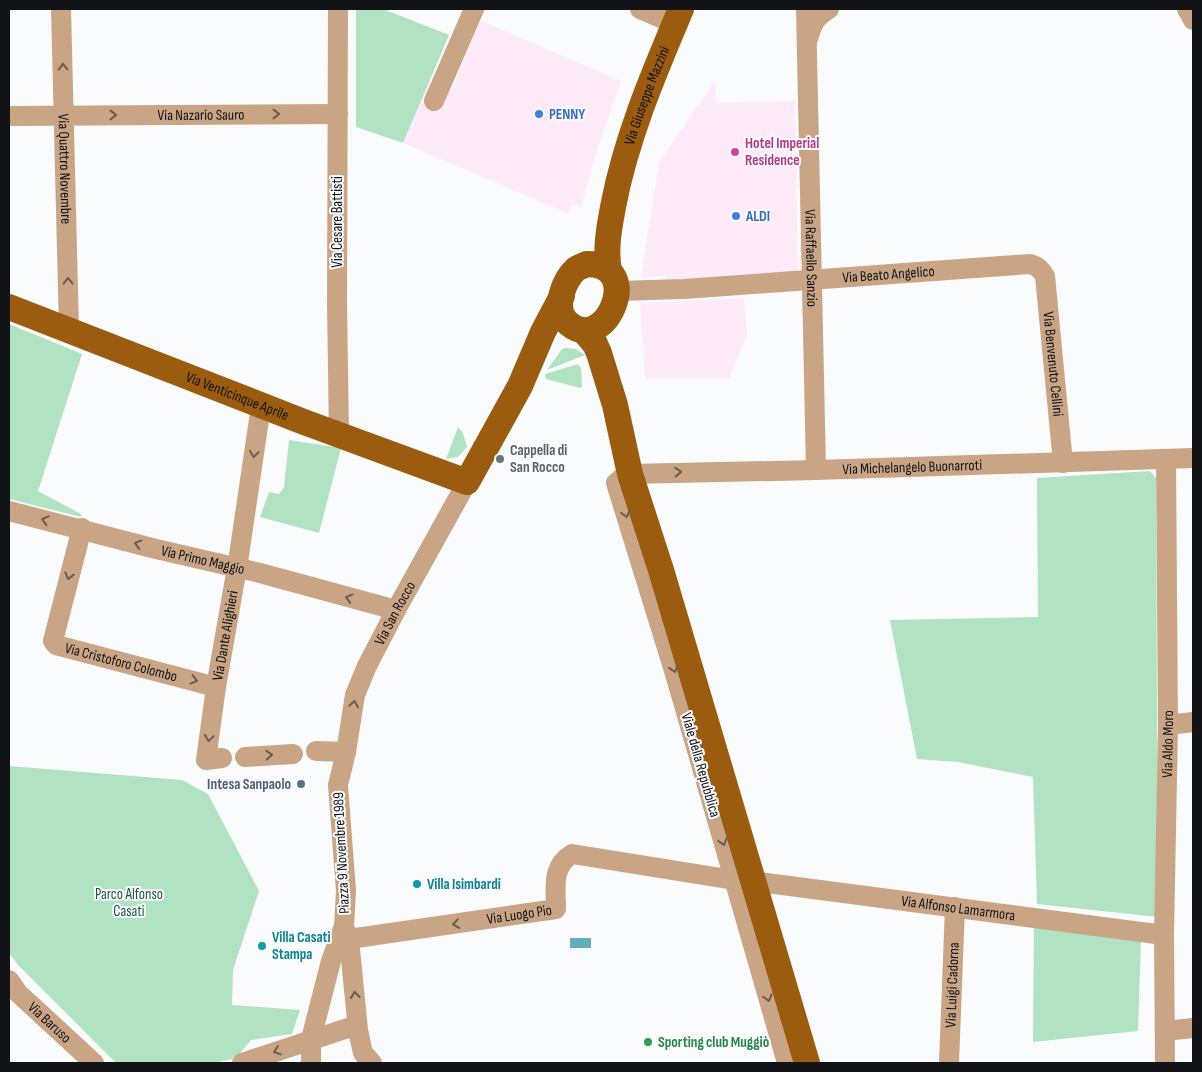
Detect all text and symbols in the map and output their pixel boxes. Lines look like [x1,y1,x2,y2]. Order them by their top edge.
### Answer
street label: Via Giuseppe Mazzini [620,43,674,148]
one-way arrow [58,62,68,70]
place label: PENNY [549,105,585,124]
street label: Via Nazario Sauro [158,106,244,125]
marker: PENNY [533,108,545,120]
one-way arrow [272,109,280,119]
one-way arrow [110,110,118,120]
street label: Via Quattro Novembre [54,113,75,224]
place label: Hotel Imperial Residence [745,134,819,170]
marker: Hotel Imperial Residence [729,146,741,158]
street label: Via Cesare Battisti [328,176,347,268]
place label: ALDI [745,207,770,226]
street label: Via Raffaello Sanzio [800,209,821,307]
marker: ALDI [730,210,742,222]
street label: Via Beato Angelico [842,262,935,288]
one-way arrow [63,277,73,284]
street label: Via Benvenuto Cellini [1038,311,1067,418]
street label: Via Venticinque Aprile [183,368,291,425]
place label: Cappella di San Rocco [510,441,567,477]
one-way arrow [249,450,259,458]
marker: Cappella di San Rocco [494,453,506,465]
street label: Via Michelangelo Buonarroti [842,456,983,479]
one-way arrow [675,467,683,477]
one-way arrow [620,509,630,518]
one-way arrow [42,515,50,525]
one-way arrow [134,539,143,550]
street label: Via Primo Maggio [159,541,246,579]
one-way arrow [65,571,75,579]
street label: Via San Rocco [370,578,420,649]
street label: Via Dante Alighieri [208,589,243,682]
one-way arrow [345,593,353,603]
street label: Via Cristoforo Colombo [63,639,179,686]
one-way arrow [668,665,678,673]
one-way arrow [189,674,198,685]
one-way arrow [348,700,358,708]
street label: Via Aldo Moro [1158,710,1178,778]
street label: Viale della Repubblica [677,711,725,820]
one-way arrow [204,734,215,742]
one-way arrow [265,750,273,761]
place label: Intesa Sanpaolo [207,775,291,794]
marker: Intesa Sanpaolo [295,778,307,790]
street label: Piazza 9 Novembre 1989 [329,792,354,914]
one-way arrow [717,838,728,847]
place label: Villa Isimbardi [427,875,501,894]
marker: Villa Isimbardi [411,878,423,890]
park label: Parco Alfonso Casati [95,885,163,921]
street label: Via Alfonso Lamarmora [900,892,1016,925]
street label: Via Luogo Pio [485,901,553,929]
one-way arrow [452,918,460,929]
place label: Villa Casati Stampa [272,928,331,964]
marker: Villa Casati Stampa [256,940,268,952]
street label: Via Luigi Cadorna [941,942,964,1028]
one-way arrow [350,991,361,999]
one-way arrow [763,994,773,1002]
street label: Via Baruso [24,998,75,1047]
place label: Sporting club Muggiò [658,1033,769,1052]
marker: Sporting club Muggiò [642,1036,654,1048]
one-way arrow [273,1046,281,1056]

